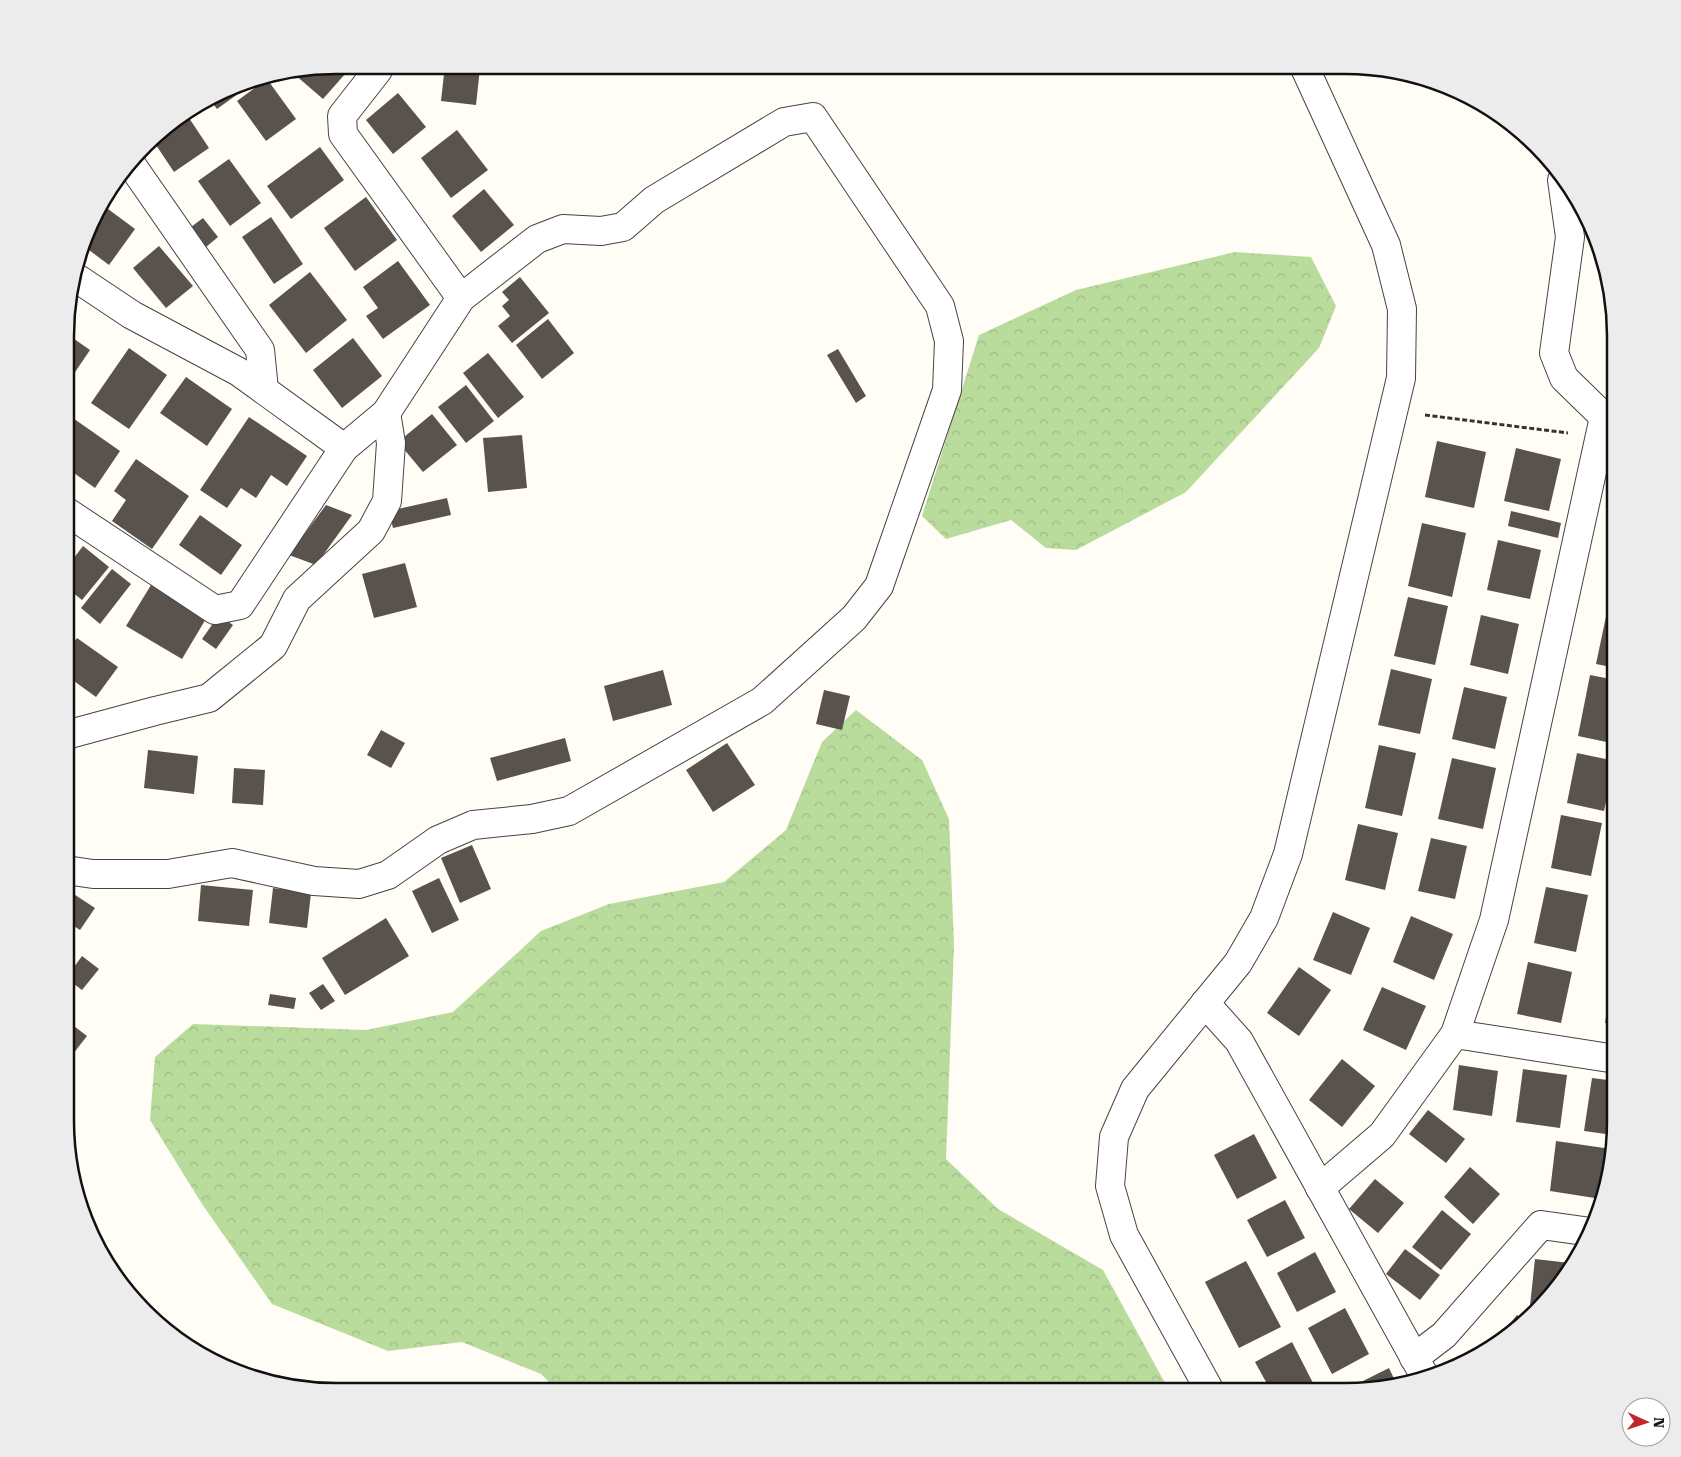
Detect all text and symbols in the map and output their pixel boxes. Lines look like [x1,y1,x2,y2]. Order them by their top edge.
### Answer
north arrow [1621,1397,1671,1447]
text: N [1651,1417,1667,1429]

